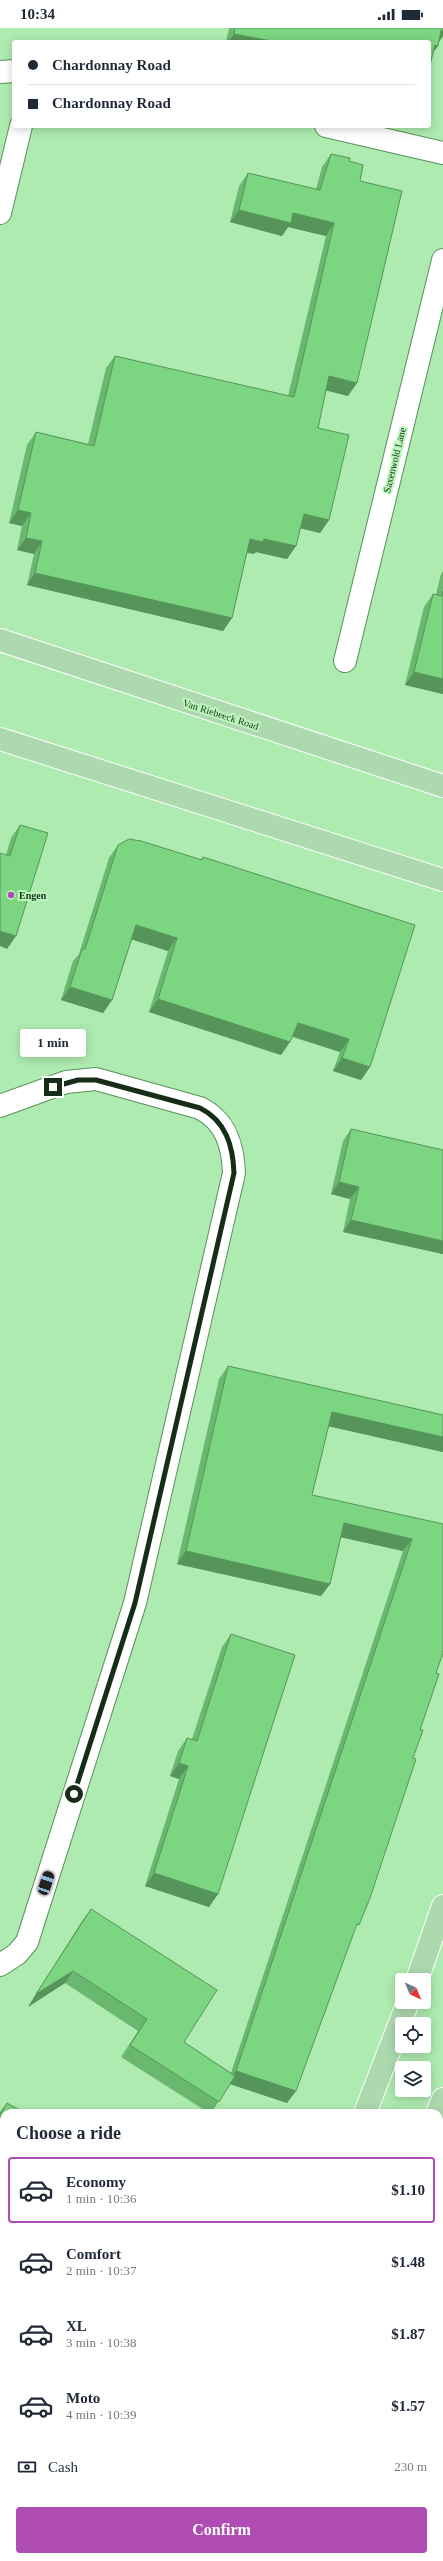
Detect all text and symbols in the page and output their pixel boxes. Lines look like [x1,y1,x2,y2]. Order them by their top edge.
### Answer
text: 10:34 [20,6,55,22]
text: Chardonnay Road [52,57,171,73]
text: Chardonnay Road [52,95,171,111]
street label: Saxenwold Lane [381,426,408,494]
street label: Van Riebeeck Road [182,697,260,732]
marker: Engen [6,890,16,900]
place label: Engen [19,890,47,901]
callout: 1 min [20,1029,86,1057]
text: 1 min [37,1035,69,1050]
route end [44,1078,62,1096]
route start [65,1785,83,1803]
car [37,1870,55,1896]
north arrow [395,1973,431,2009]
map controls [395,1973,431,2097]
button: locate [395,2017,431,2053]
button: layers [395,2061,431,2097]
text: Choose a ride [16,2123,121,2143]
icon: car [18,2172,54,2208]
text: Economy [66,2174,126,2190]
text: $1.10 [391,2182,425,2198]
text: 1 min · 10:36 [66,2191,136,2206]
icon: car [18,2244,54,2280]
text: Comfort [66,2246,121,2262]
text: $1.48 [391,2254,425,2270]
text: 2 min · 10:37 [66,2263,136,2278]
icon: car [18,2316,54,2352]
text: XL [66,2318,87,2334]
text: $1.87 [391,2326,425,2342]
text: 3 min · 10:38 [66,2335,136,2350]
icon: car [18,2388,54,2424]
text: Moto [66,2390,100,2406]
text: $1.57 [391,2398,425,2414]
text: 4 min · 10:39 [66,2407,136,2422]
icon: cash [16,2456,38,2478]
text: Cash [48,2459,78,2475]
text: 230 m [394,2459,427,2474]
button: Confirm [16,2507,427,2553]

